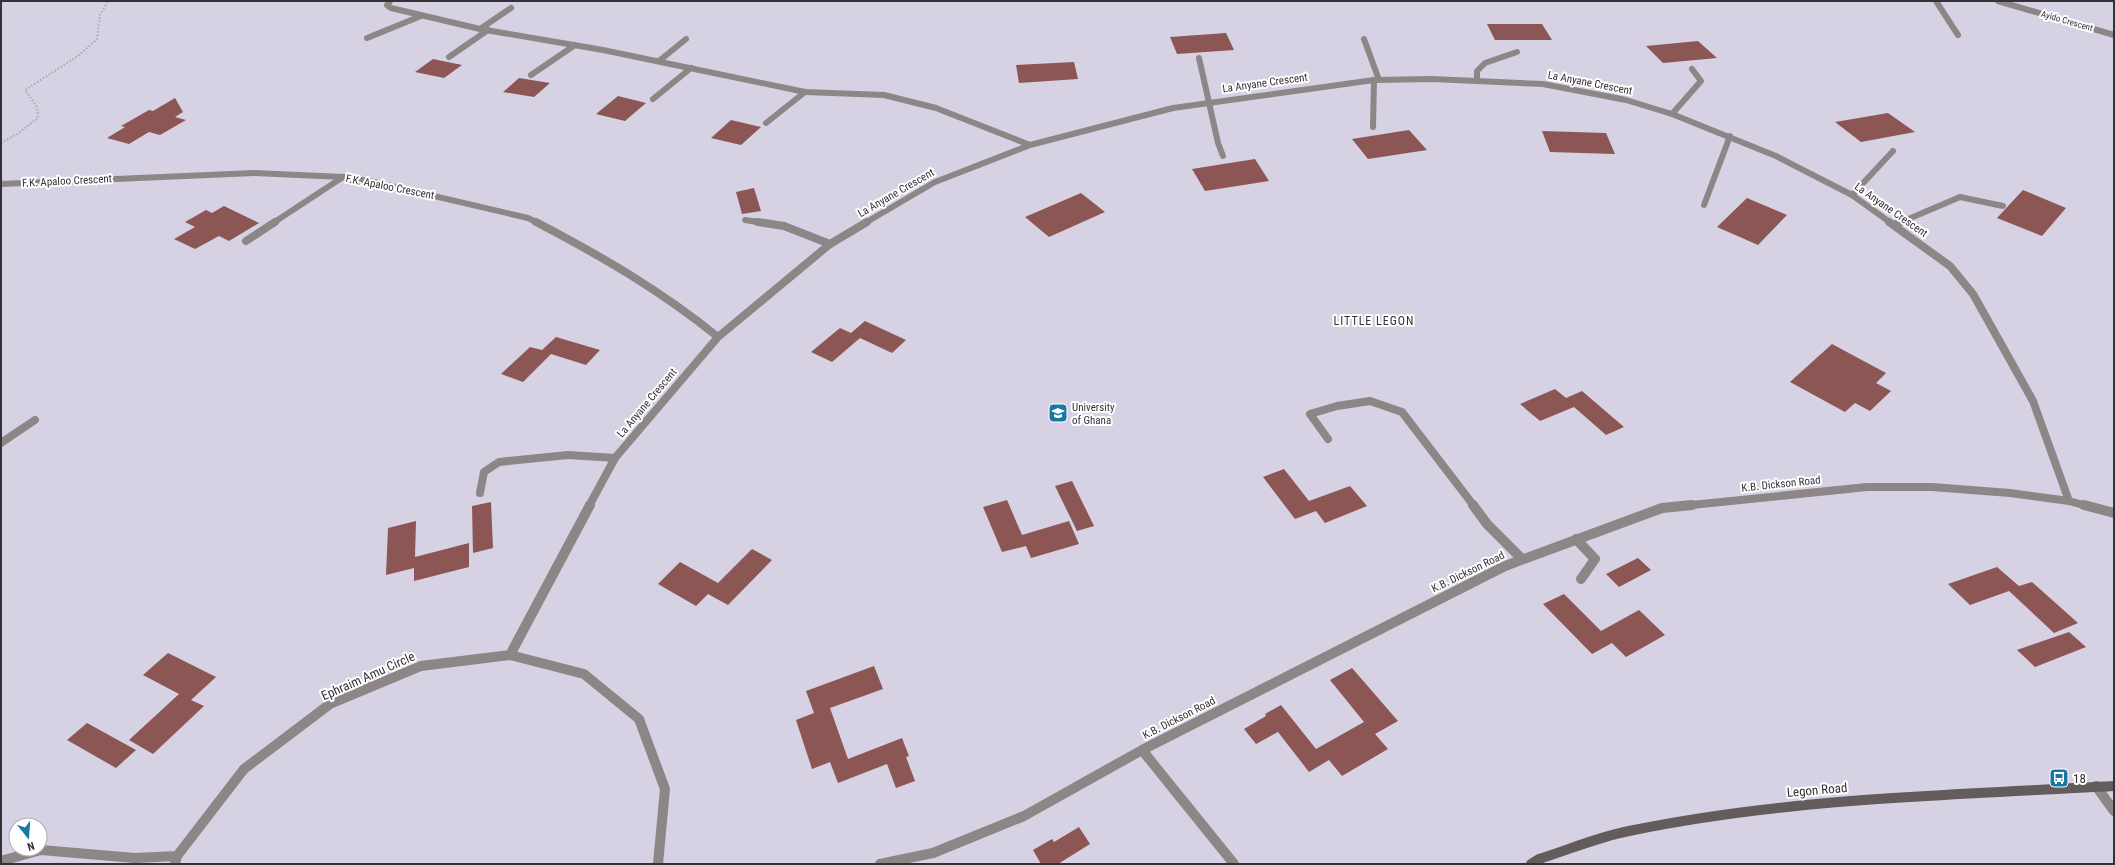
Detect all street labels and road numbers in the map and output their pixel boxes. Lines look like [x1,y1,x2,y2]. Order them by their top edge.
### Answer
street label: Ayido Crescent [2040,9,2094,33]
street label: La Anyane Crescent [1547,68,1633,98]
street label: La Anyane Crescent [1222,71,1308,95]
street label: La Anyane Crescent [856,166,936,220]
street label: F.K. Apaloo Crescent [22,172,112,190]
street label: F.K. Apaloo Crescent [345,172,435,202]
street label: La Anyane Crescent [1852,180,1930,240]
street label: La Anyane Crescent [614,366,680,440]
street label: K.B. Dickson Road [1741,473,1821,495]
street label: K.B. Dickson Road [1429,549,1507,595]
street label: Ephraim Amu Circle [319,649,417,703]
street label: K.B. Dickson Road [1141,694,1217,742]
street label: Legon Road [1786,780,1848,800]

